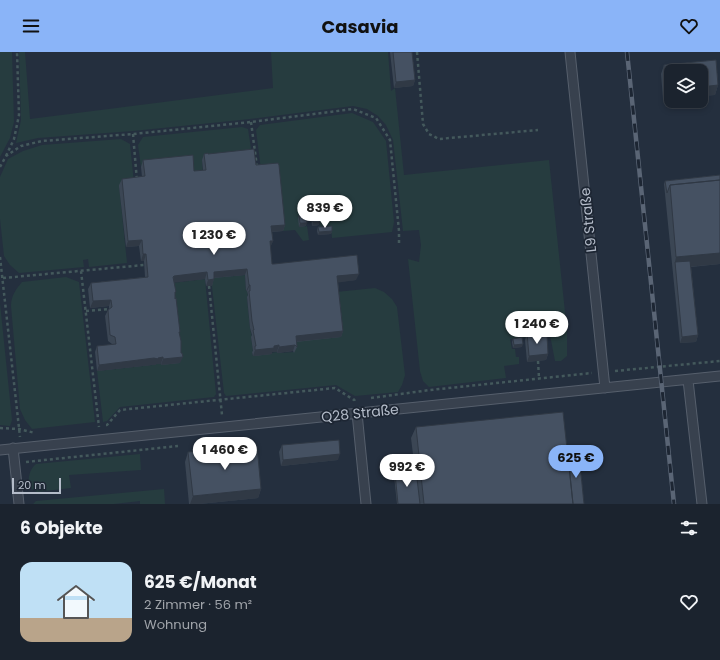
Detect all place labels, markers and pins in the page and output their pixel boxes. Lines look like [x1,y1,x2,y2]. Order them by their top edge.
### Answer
pin: 839 € [297,195,353,229]
pin: 1 230 € [177,222,251,256]
pin: 1 240 € [500,311,574,345]
pin: 1 460 € [188,437,262,471]
pin: 625 € [548,445,604,479]
pin: 992 € [379,454,435,488]

